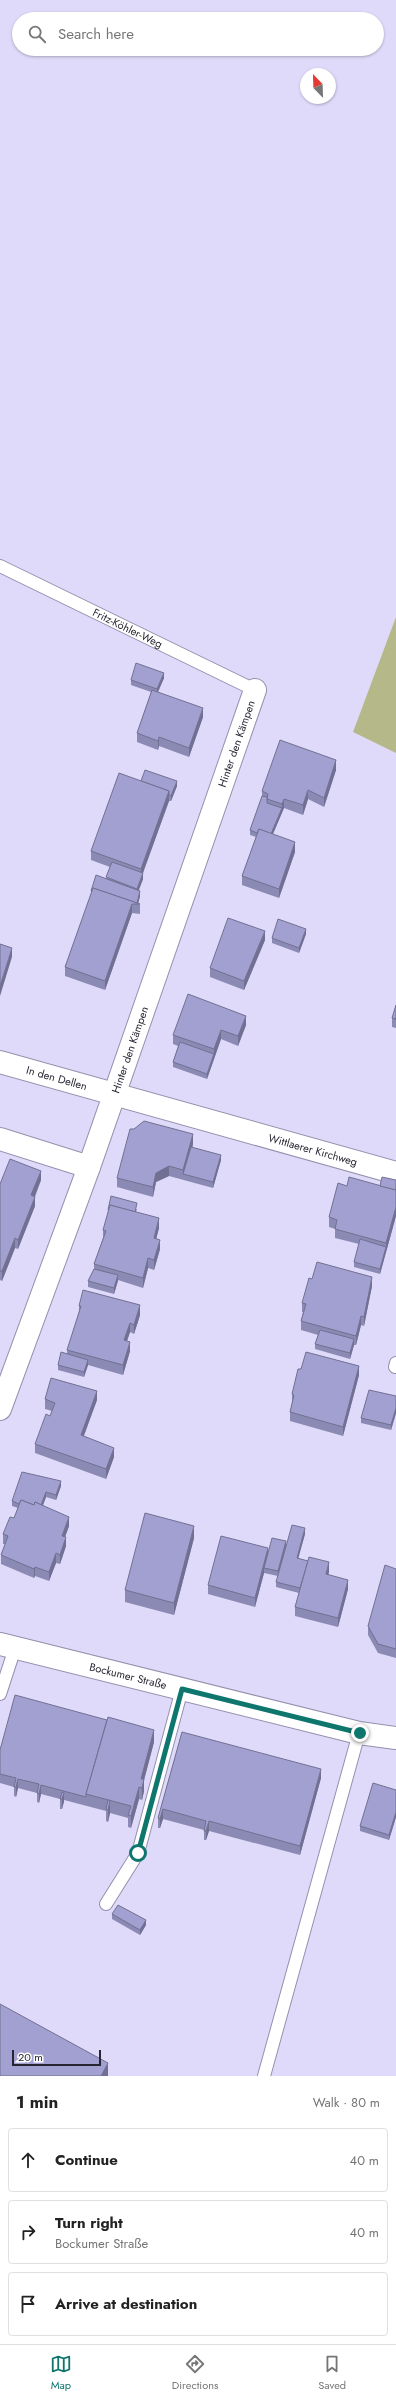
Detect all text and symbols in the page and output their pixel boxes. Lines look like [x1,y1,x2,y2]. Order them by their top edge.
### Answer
search box [12,12,384,56]
icon: search [26,23,48,45]
text: Search here [58,23,134,45]
north arrow [300,68,336,104]
street label: Fritz-Köhler-Weg [90,604,165,652]
street label: Hinter den Kämpen [214,698,259,789]
street label: Hinter den Kämpen [107,1004,152,1095]
street label: In den Dellen [25,1062,89,1094]
street label: Wittlaerer Kirchweg [267,1130,359,1170]
street label: Bockumer Straße [88,1659,169,1693]
route end [351,1724,369,1742]
route start [129,1844,147,1862]
scale bar [12,2048,101,2067]
text: 20 m [18,2049,43,2065]
text: 1 min [16,2090,58,2114]
text: Walk · 80 m [313,2093,380,2112]
icon: ahead [17,2149,39,2171]
text: Continue [55,2149,118,2171]
text: 40 m [350,2151,379,2170]
text: Turn right [55,2212,123,2234]
icon: right [17,2221,39,2243]
text: 40 m [350,2223,379,2242]
text: Bockumer Straße [55,2234,148,2253]
icon: arrive [17,2293,39,2315]
text: Arrive at destination [55,2293,197,2315]
tab: Map [50,2353,72,2393]
tab: Directions [172,2353,218,2393]
tab: Saved [318,2353,346,2393]

